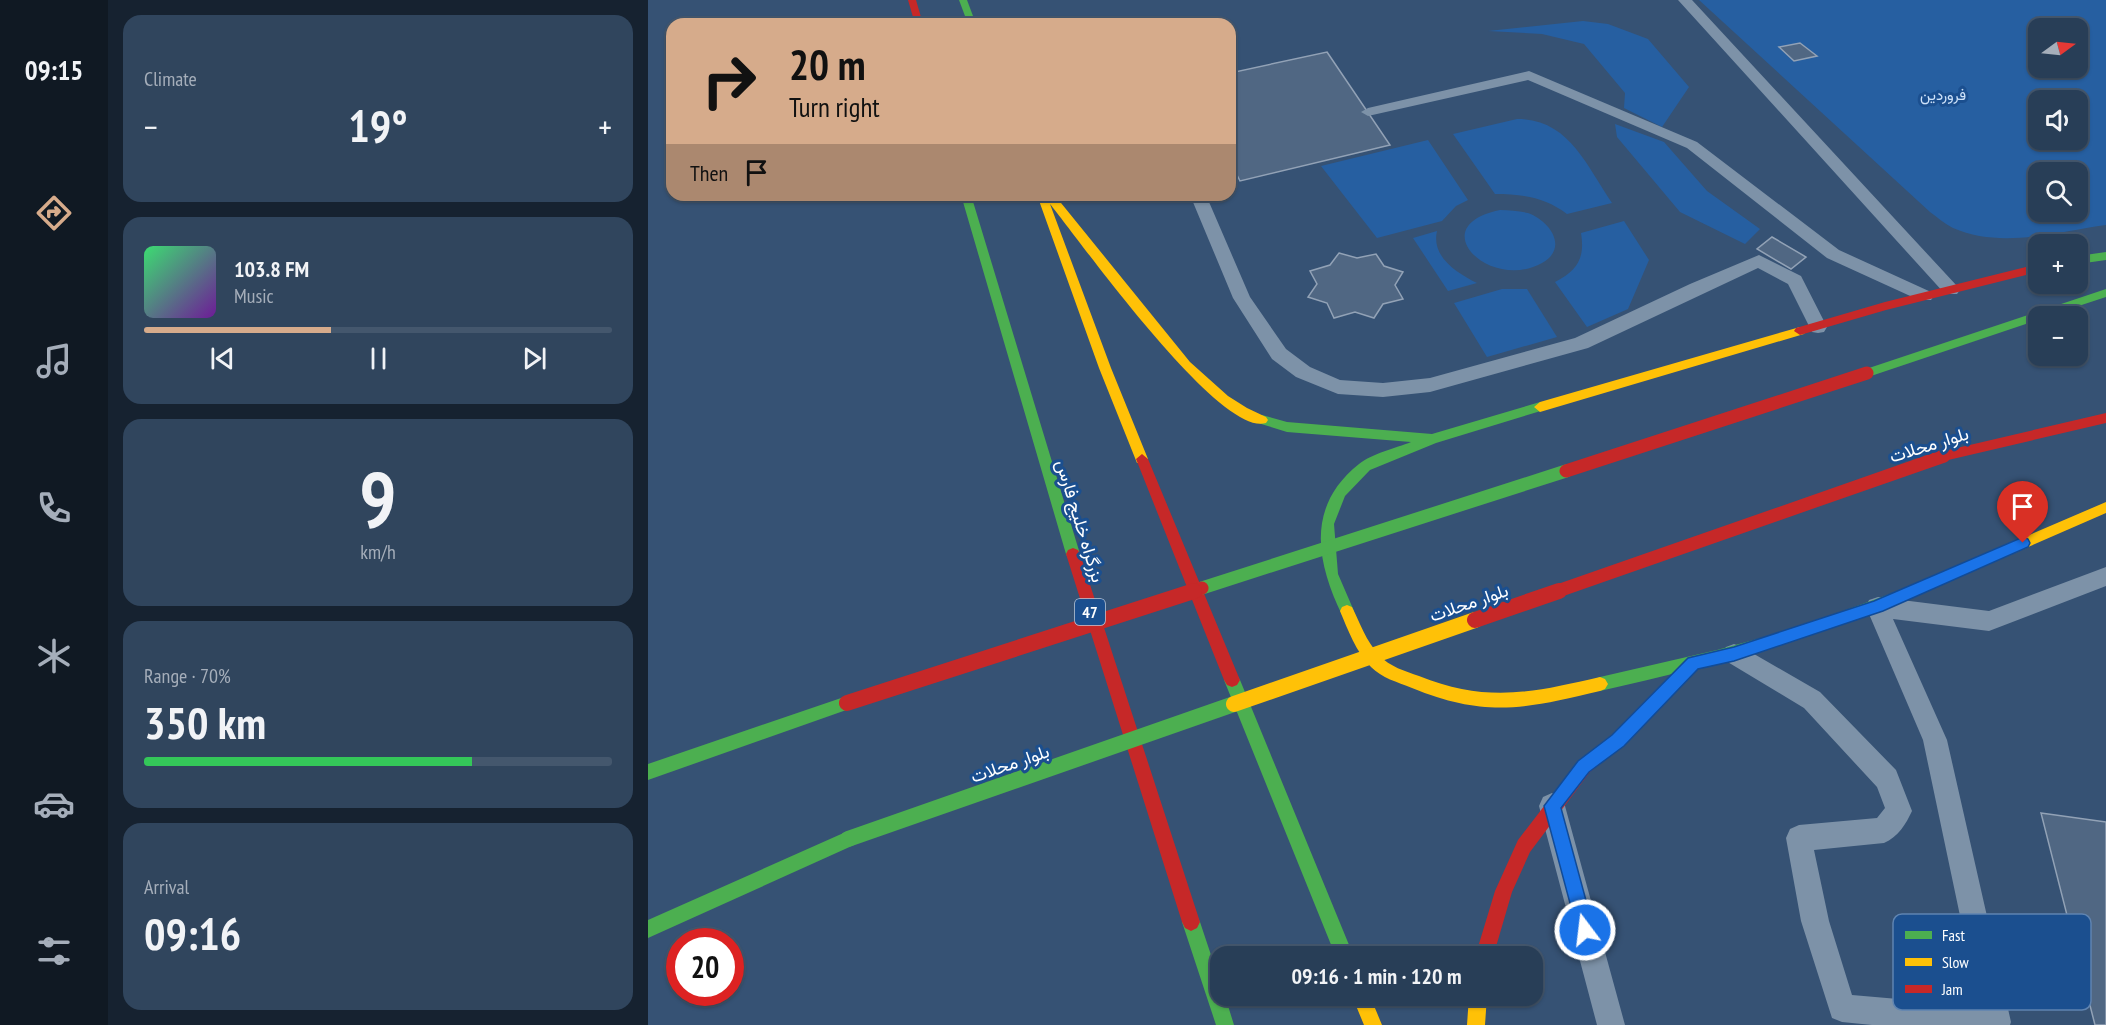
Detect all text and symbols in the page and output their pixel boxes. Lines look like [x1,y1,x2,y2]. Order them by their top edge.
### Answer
north arrow [2028,18,2088,78]
map controls [2028,18,2088,366]
text: 20 m [789,37,866,92]
icon: right [690,42,768,120]
text: 09:15 [25,53,83,87]
text: Climate [144,66,197,92]
park label: فروردین [1920,85,1966,105]
text: Turn right [789,90,880,124]
button: sound [2028,90,2088,150]
text: 19° [348,96,408,154]
text: − [144,105,158,148]
text: + [598,105,612,148]
icon: arrive [740,156,773,189]
text: Then [690,159,728,187]
button: search [2028,162,2088,222]
icon: directions [33,192,75,234]
button: + [2028,234,2088,294]
text: 103.8 FM [234,255,309,283]
text: Music [234,283,274,309]
button: − [2028,306,2088,366]
icon: music [33,340,75,382]
icon: previous [206,342,239,375]
icon: pause [362,342,395,375]
icon: next [518,342,551,375]
street label: بلوار محلات [1886,422,1971,467]
text: 9 [359,449,397,550]
street label: بزرگراه خلیج فارس [1050,457,1110,585]
pin [1997,481,2048,543]
icon: phone [33,487,75,529]
icon: arrive [2006,490,2039,523]
text: km/h [360,539,396,565]
street label: بلوار محلات [1426,578,1511,627]
road number: 47 [1075,599,1105,625]
icon: climate [33,635,75,677]
text: Range · 70% [144,663,231,689]
text: 350 km [144,693,266,751]
street label: بلوار محلات [967,739,1052,788]
icon: car [33,783,75,825]
text: Arrival [144,874,189,900]
position arrow [1553,898,1617,962]
text: 09:16 [144,904,241,962]
legend [1893,914,2091,1010]
text: Fast [1942,925,1965,945]
speed limit sign: 20 [666,928,744,1006]
icon: filters [33,930,75,972]
text: Slow [1942,952,1969,972]
text: 09:16 · 1 min · 120 m [1291,962,1462,990]
text: Jam [1941,979,1963,999]

